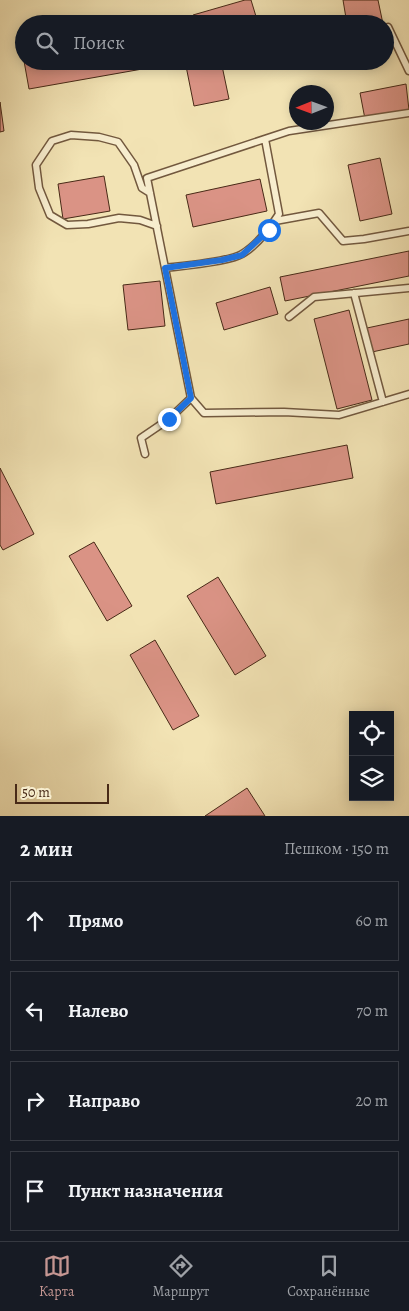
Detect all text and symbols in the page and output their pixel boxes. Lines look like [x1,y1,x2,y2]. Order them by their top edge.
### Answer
search box [15,15,394,70]
icon: search [33,29,61,57]
text: Поиск [73,30,125,56]
north arrow [289,85,334,130]
route start [258,219,281,242]
route end [158,408,181,431]
map controls [349,711,394,801]
button: locate [349,711,394,756]
button: layers [349,756,394,801]
scale bar [15,781,109,804]
text: 50 m [22,783,50,802]
text: 2 мин [20,835,73,863]
text: Пешком · 150 m [284,838,389,860]
icon: ahead [21,907,49,935]
text: Прямо [68,908,123,934]
text: 60 m [356,910,388,932]
icon: left [21,997,49,1025]
text: Налево [68,998,128,1024]
text: 70 m [356,1000,388,1022]
icon: right [21,1087,49,1115]
text: Направо [68,1088,140,1114]
text: 20 m [355,1090,388,1112]
icon: arrive [21,1177,49,1205]
text: Пункт назначения [68,1178,223,1204]
tab: Карта [39,1252,74,1301]
tab: Маршрут [153,1252,209,1301]
tab: Сохранённые [287,1252,370,1301]

